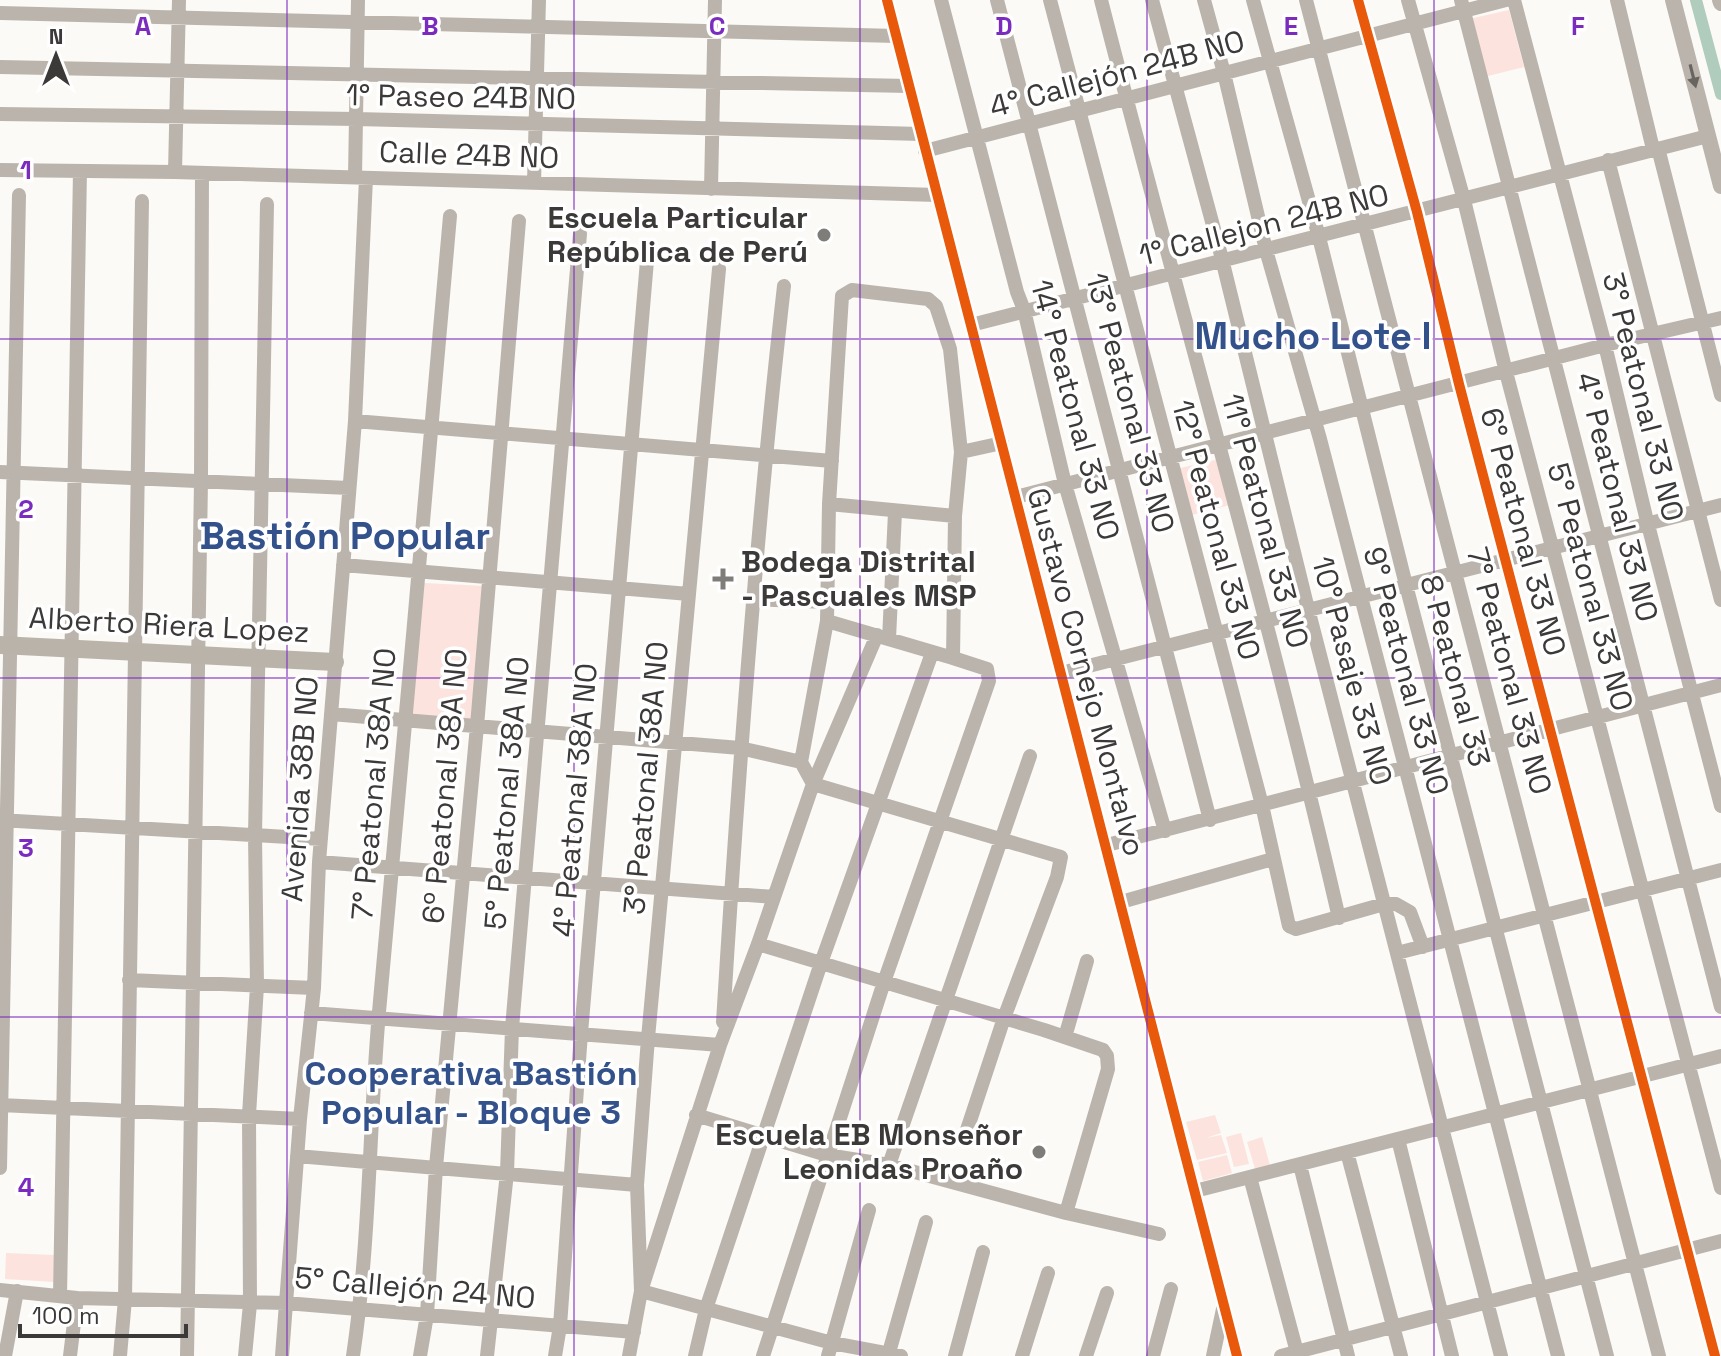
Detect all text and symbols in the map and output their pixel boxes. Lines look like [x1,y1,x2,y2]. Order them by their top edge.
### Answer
text: A [135,9,152,43]
text: B [421,9,439,43]
text: C [709,9,725,43]
text: D [995,9,1013,43]
text: E [1284,9,1298,43]
text: F [1571,9,1585,43]
north arrow [16,16,96,96]
street label: 4° Callejón 24B NO [985,21,1249,126]
text: N [49,22,63,50]
one-way arrow [1687,63,1699,88]
street label: 1° Paseo 24B NO [346,75,576,118]
street label: Calle 24B NO [378,132,560,177]
text: 1 [20,153,32,187]
street label: 1° Callejon 24B NO [1135,175,1393,274]
place label: Escuela Particular República de Perú [547,198,808,271]
marker: Escuela Particular República de Perú [815,226,833,244]
street label: 13° Peatonal 33 NO [1077,268,1184,537]
street label: 3° Peatonal 33 NO [1594,268,1693,525]
street label: 14° Peatonal 33 NO [1022,275,1129,545]
district label: Mucho Lote I [1194,312,1432,360]
street label: 4° Peatonal 33 NO [1568,368,1667,626]
street label: 11° Peatonal 33 NO [1213,389,1318,653]
street label: 12° Peatonal 33 NO [1163,395,1270,664]
street label: 6° Peatonal 33 NO [1472,403,1575,660]
street label: 5° Peatonal 33 NO [1539,459,1642,715]
street label: Gustavo Cornejo Montalvo [1019,484,1154,860]
text: 2 [18,492,34,526]
district label: Bastión Popular [200,512,490,560]
place label: Bodega Distrital - Pascuales MSP [741,542,976,615]
street label: 9° Peatonal 33 NO [1355,542,1458,799]
street label: 7° Peatonal 33 NO [1458,543,1561,799]
street label: 10° Pasaje 33 NO [1303,552,1402,790]
marker: Bodega Distrital - Pascuales MSP [712,568,734,590]
street label: 8 Peatonal 33 [1411,571,1500,771]
street label: Alberto Riera Lopez [28,598,310,651]
street label: 3° Peatonal 38A NO [614,640,677,916]
street label: 7° Peatonal 38A NO [342,646,405,922]
street label: 6º Peatonal 38A NO [413,647,476,925]
street label: 5° Peatonal 38A NO [475,655,538,931]
street label: 4° Peatonal 38A NO [543,661,606,939]
street label: Avenida 38B NO [272,675,327,903]
text: 3 [18,831,34,865]
district label: Cooperativa Bastión Popular - Bloque 3 [304,1052,638,1134]
place label: Escuela EB Monseñor Leonidas Proaño [715,1115,1023,1188]
marker: Escuela EB Monseñor Leonidas Proaño [1030,1143,1048,1161]
text: 4 [18,1170,34,1204]
street label: 5° Callejón 24 NO [293,1258,537,1317]
scale bar [20,1288,186,1338]
text: 100 m [32,1300,100,1331]

